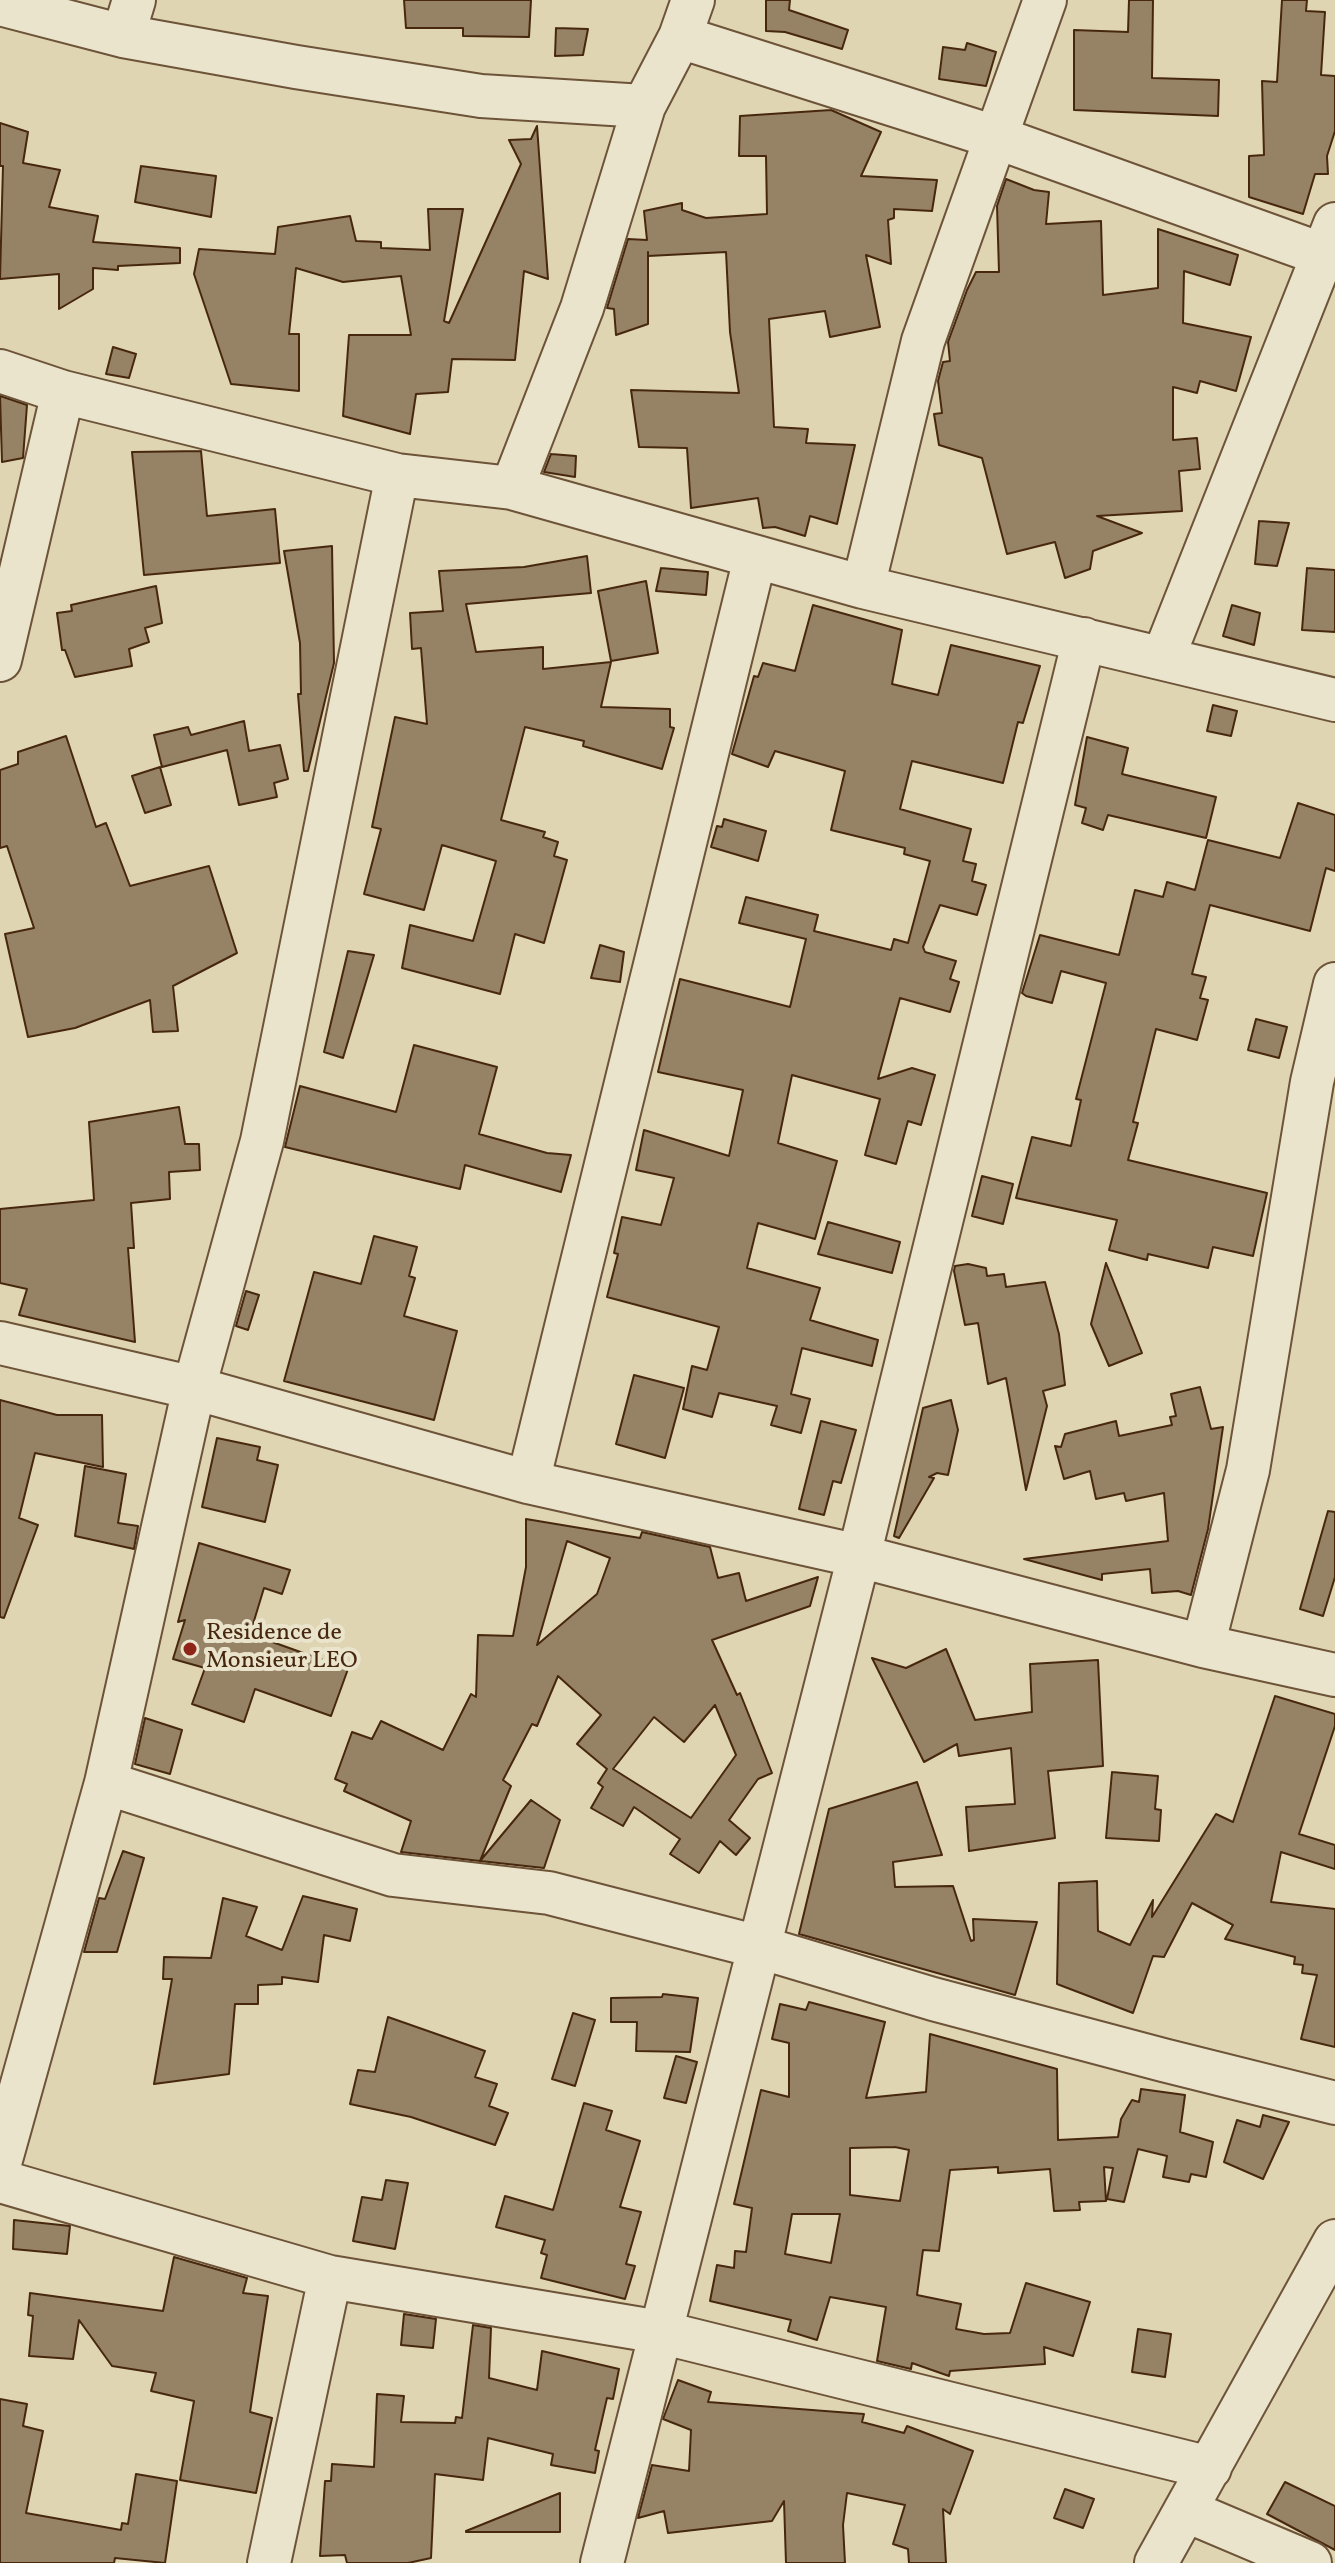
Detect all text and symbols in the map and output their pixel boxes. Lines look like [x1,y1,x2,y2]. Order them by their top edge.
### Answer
place label: Residence de Monsieur LEO [206,1621,358,1677]
marker: Residence de Monsieur LEO [181,1640,199,1658]

